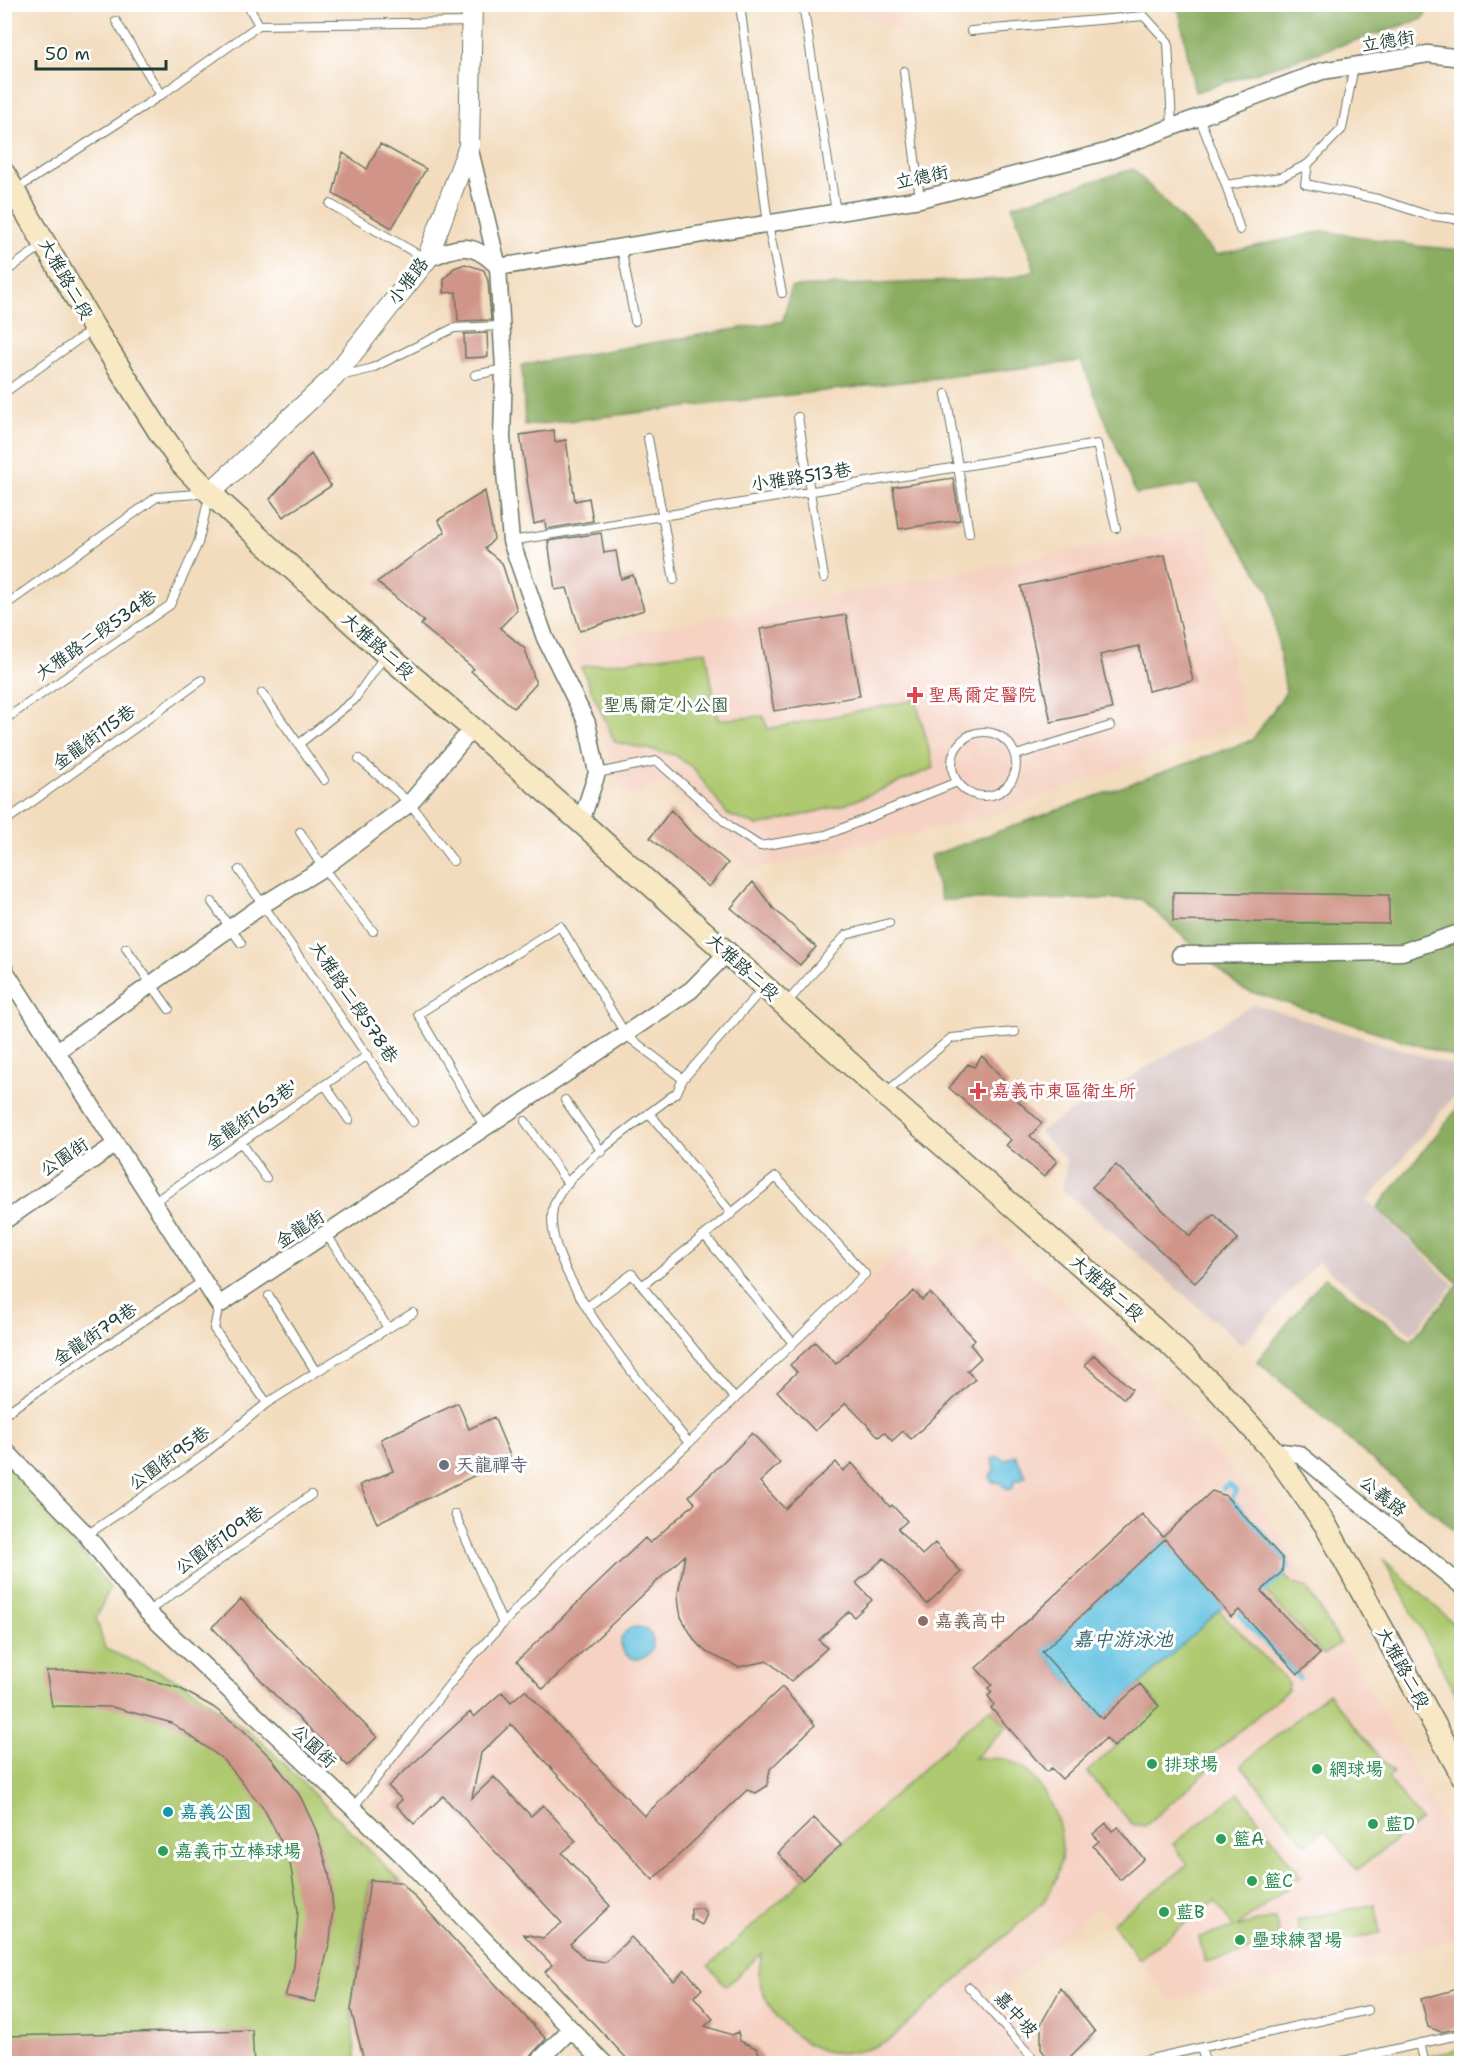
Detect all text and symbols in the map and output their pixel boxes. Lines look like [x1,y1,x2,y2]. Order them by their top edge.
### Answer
street label: 立德街 [1359,25,1417,57]
scale bar [36,33,166,71]
text: 50 m [45,42,90,66]
street label: 立德街 [893,160,951,194]
street label: 大雅路二段 [33,234,99,324]
street label: 小雅路 [382,252,434,310]
street label: 小雅路513巷 [749,457,853,497]
street label: 大雅路二段534巷 [31,584,161,686]
street label: 大雅路二段 [337,607,419,685]
place label: 聖馬爾定醫院 [928,683,1036,707]
marker: 聖馬爾定醫院 [906,686,924,704]
park label: 聖馬爾定小公園 [603,693,729,717]
street label: 金龍街115巷 [48,699,140,775]
street label: 大雅路二段 [702,928,784,1006]
street label: 大雅路二段578巷 [304,936,404,1068]
street label: 金龍街163巷' [201,1074,303,1156]
place label: 嘉義市東區衛生所 [992,1079,1136,1103]
marker: 嘉義市東區衛生所 [969,1082,987,1100]
street label: 公園街 [35,1132,93,1182]
street label: 金龍街 [271,1204,329,1254]
street label: 大雅路二段 [1065,1249,1149,1327]
street label: 金龍街79巷 [48,1297,142,1371]
street label: 公園街95巷 [123,1420,215,1496]
place label: 天龍禪寺 [456,1453,528,1477]
marker: 天龍禪寺 [437,1458,451,1472]
street label: 公義路 [1354,1470,1412,1522]
street label: 公園街109巷 [170,1500,268,1580]
place label: 嘉義高中 [935,1609,1007,1633]
marker: 嘉義高中 [916,1614,930,1628]
street label: 大雅路二段 [1371,1623,1435,1713]
water label: 嘉中游泳池 [1073,1626,1174,1652]
street label: 公園街 [286,1719,342,1773]
place label: 排球場 [1164,1752,1218,1776]
marker: 排球場 [1145,1757,1159,1771]
place label: 網球場 [1329,1757,1383,1781]
marker: 網球場 [1310,1762,1324,1776]
place label: 嘉義公園 [180,1800,252,1824]
marker: 嘉義公園 [161,1805,175,1819]
place label: 藍D [1385,1812,1415,1836]
marker: 藍D [1366,1817,1380,1831]
place label: 籃A [1233,1827,1264,1851]
marker: 籃A [1214,1832,1228,1846]
place label: 嘉義市立棒球場 [175,1839,301,1863]
marker: 嘉義市立棒球場 [156,1844,170,1858]
place label: 籃C [1264,1869,1293,1893]
marker: 籃C [1245,1874,1259,1888]
place label: 藍B [1176,1900,1205,1924]
marker: 藍B [1157,1905,1171,1919]
place label: 壘球練習場 [1252,1928,1342,1952]
marker: 壘球練習場 [1233,1933,1247,1947]
street label: 嘉中坡 [989,1986,1043,2042]

